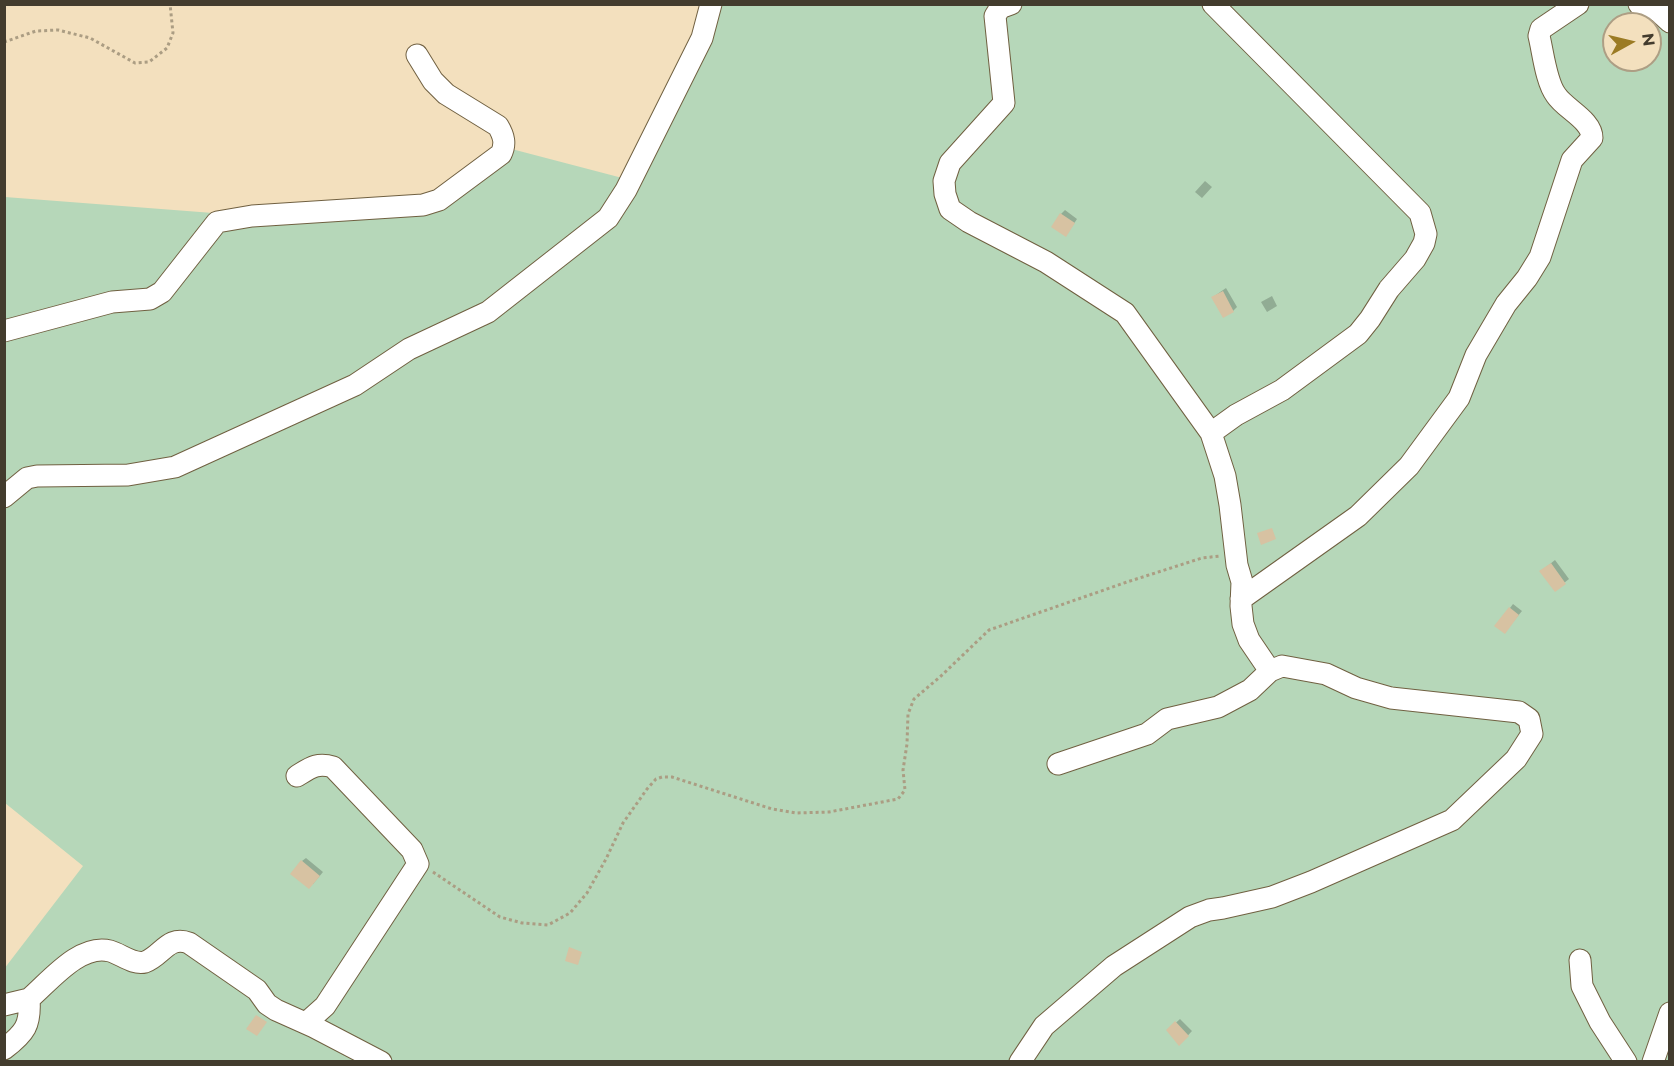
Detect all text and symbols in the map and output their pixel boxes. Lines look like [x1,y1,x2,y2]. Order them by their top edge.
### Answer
north arrow [1602,12,1662,72]
text: N [1638,32,1659,47]

